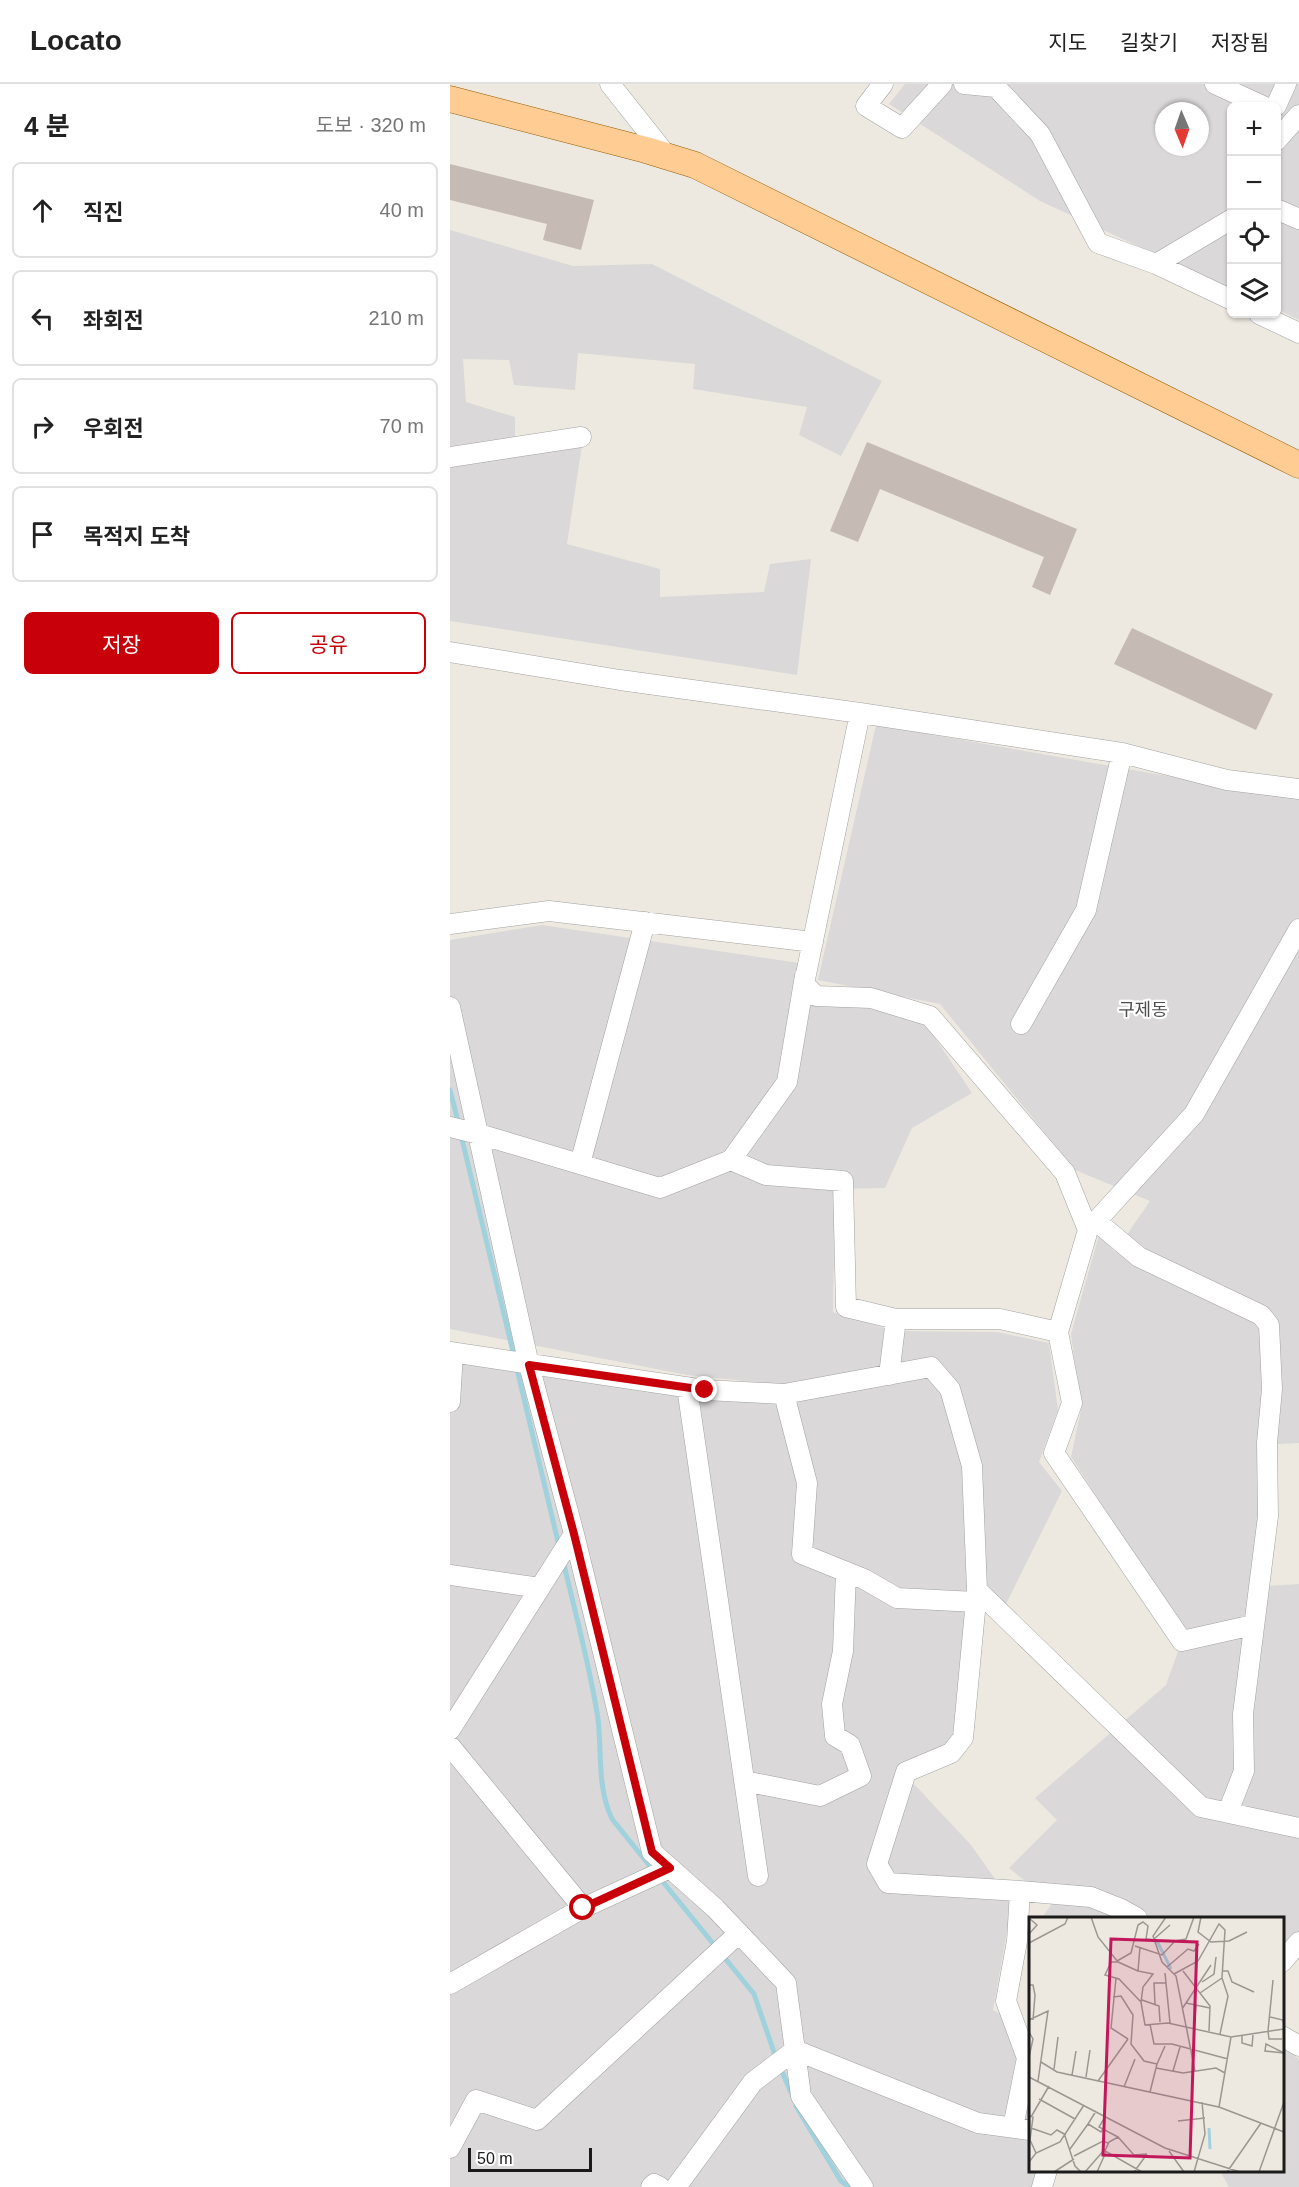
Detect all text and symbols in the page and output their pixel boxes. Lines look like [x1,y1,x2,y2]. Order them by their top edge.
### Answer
text: Locato [30,25,122,56]
text: 지도 [1048,31,1087,54]
text: 길찾기 [1120,31,1178,54]
text: 저장됨 [1211,31,1269,54]
north arrow [1155,102,1209,156]
map controls [1227,102,1281,318]
button: + [1227,102,1281,156]
text: 4 분 [24,111,70,141]
text: 도보 · 320 m [316,114,426,136]
button: − [1227,156,1281,210]
icon: ahead [26,194,59,227]
text: 40 m [380,199,424,221]
text: 직진 [83,200,123,225]
button: locate [1227,210,1281,264]
button: layers [1227,264,1281,318]
icon: left [26,302,59,335]
text: 210 m [368,307,424,329]
text: 좌회전 [83,308,144,333]
icon: right [26,410,59,443]
text: 70 m [380,415,424,437]
text: 우회전 [83,416,144,441]
icon: arrive [26,518,59,551]
text: 목적지 도착 [83,524,190,549]
button: 저장 [24,612,219,674]
button: 공유 [231,612,426,674]
district label: 구제동 [1118,1000,1168,1020]
route end [691,1376,717,1402]
route start [569,1894,595,1920]
inset map [1029,1917,1284,2172]
scale bar [468,2145,592,2172]
text: 50 m [477,2150,513,2167]

